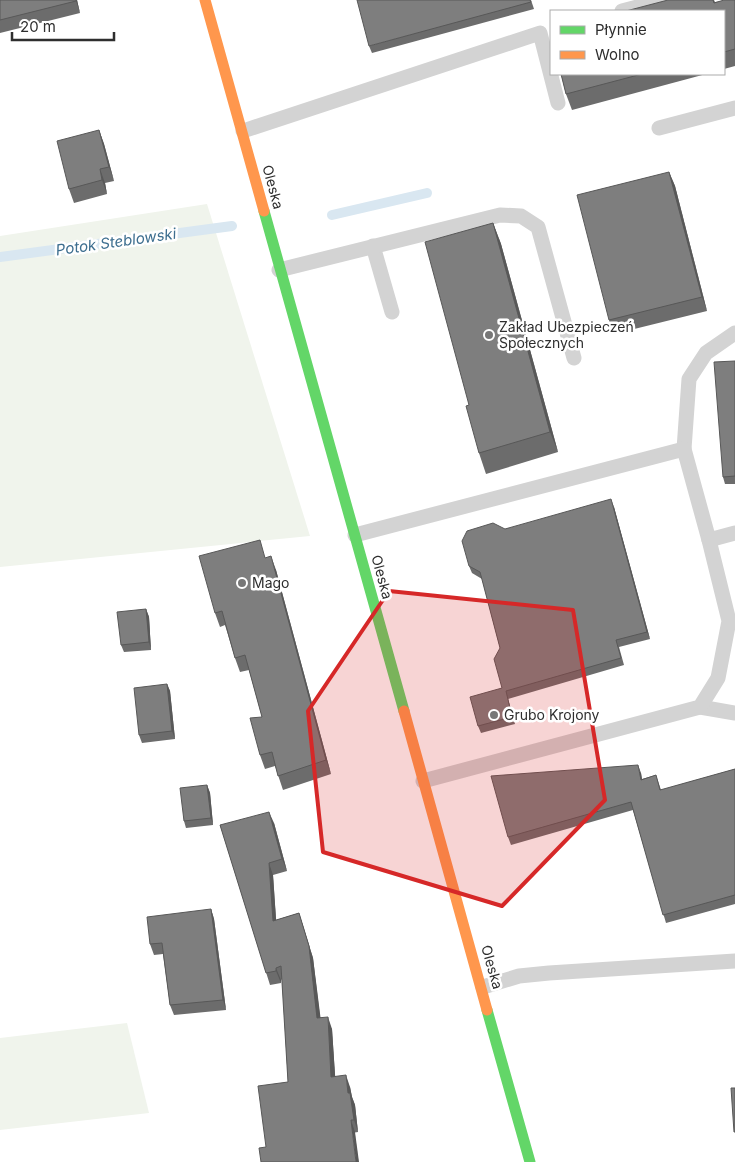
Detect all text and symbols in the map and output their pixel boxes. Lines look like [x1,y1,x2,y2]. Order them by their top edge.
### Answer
scale bar [12,10,115,42]
legend [550,10,725,75]
text: 20 m [20,17,56,36]
text: Płynnie [595,20,647,39]
text: Wolno [595,45,640,64]
street label: Oleska [259,163,288,211]
water label: Potok Steblowski [55,224,178,259]
place label: Zakład Ubezpieczeń Społecznych [499,318,634,351]
marker: Zakład Ubezpieczeń Społecznych [483,329,495,341]
street label: Oleska [368,553,397,601]
place label: Mago [252,574,290,591]
marker: Mago [236,577,248,589]
place label: Grubo Krojony [504,706,600,723]
marker: Grubo Krojony [488,709,500,721]
street label: Oleska [478,943,507,991]

